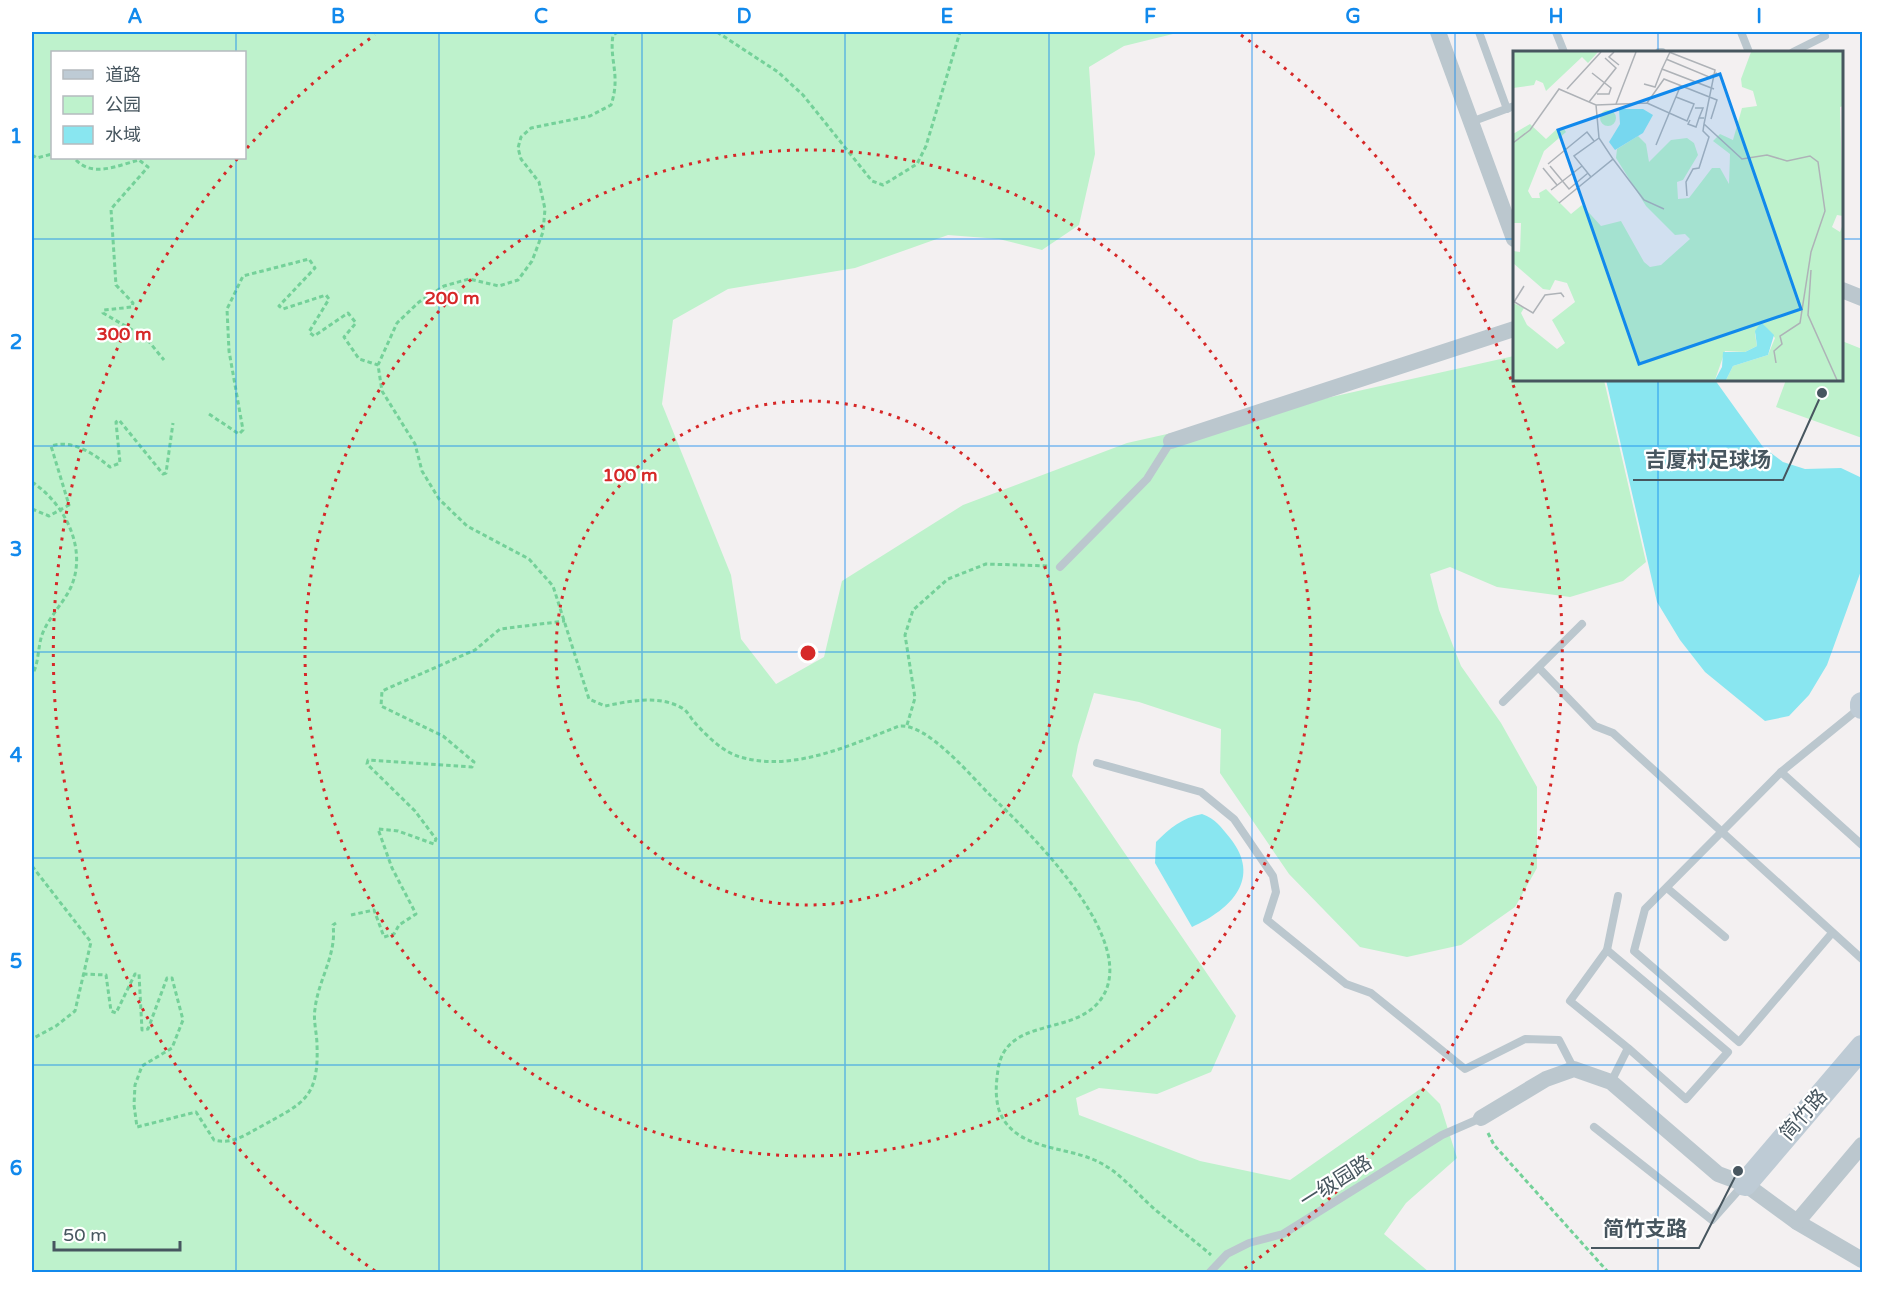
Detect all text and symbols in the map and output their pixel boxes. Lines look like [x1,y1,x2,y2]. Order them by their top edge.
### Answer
text: A [128,5,143,29]
text: B [331,5,345,29]
text: C [534,5,548,29]
text: D [736,5,752,29]
text: E [941,5,954,29]
text: F [1144,5,1156,29]
text: G [1345,5,1361,29]
text: H [1548,5,1564,29]
text: I [1756,5,1762,29]
legend [51,51,246,159]
inset map [1513,51,1843,381]
text: 道路 [105,64,141,86]
text: 公园 [105,94,141,116]
text: 水域 [105,124,141,146]
text: 1 [10,125,22,149]
text: 200 m [424,287,480,309]
text: 300 m [96,323,152,345]
text: 2 [10,331,22,355]
callout: 吉厦村足球场 [1633,441,1783,480]
text: 吉厦村足球场 [1645,448,1771,473]
text: 100 m [602,464,658,486]
text: 3 [10,538,22,562]
centre of rings [798,643,818,663]
text: 4 [10,744,23,768]
text: 5 [10,950,22,974]
street label: 简竹路 [1775,1084,1833,1146]
street label: 一级园路 [1296,1151,1376,1213]
text: 6 [10,1157,22,1181]
callout: 简竹支路 [1591,1209,1699,1248]
scale bar [54,1214,180,1252]
text: 简竹支路 [1603,1217,1687,1242]
text: 50 m [63,1224,107,1246]

